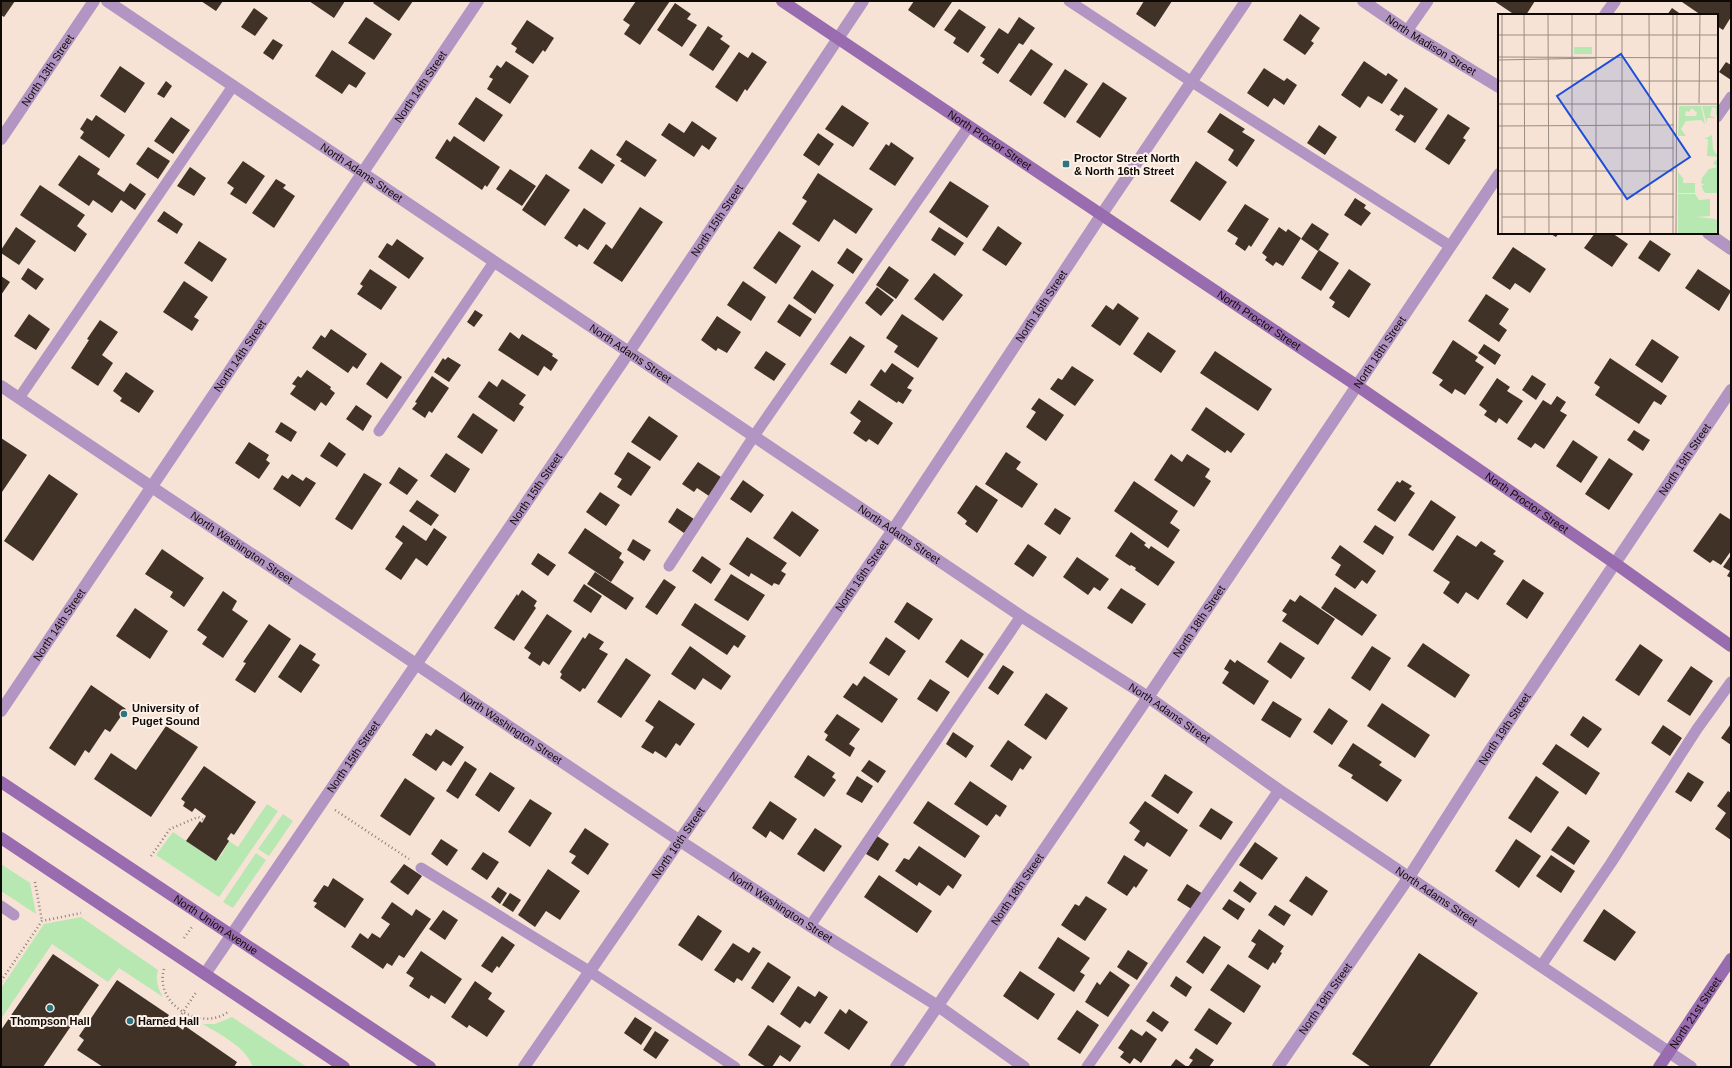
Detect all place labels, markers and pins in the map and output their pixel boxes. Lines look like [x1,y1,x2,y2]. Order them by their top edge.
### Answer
place label: Proctor Street North & North 16th Street [1074,152,1180,177]
marker: Proctor Street North & North 16th Street [1061,159,1071,169]
place label: University of Puget Sound [132,702,200,727]
marker: University of Puget Sound [119,709,129,719]
marker: Thompson Hall [45,1003,55,1013]
place label: Thompson Hall [10,1015,90,1027]
place label: Harned Hall [138,1015,199,1027]
marker: Harned Hall [125,1016,135,1026]

